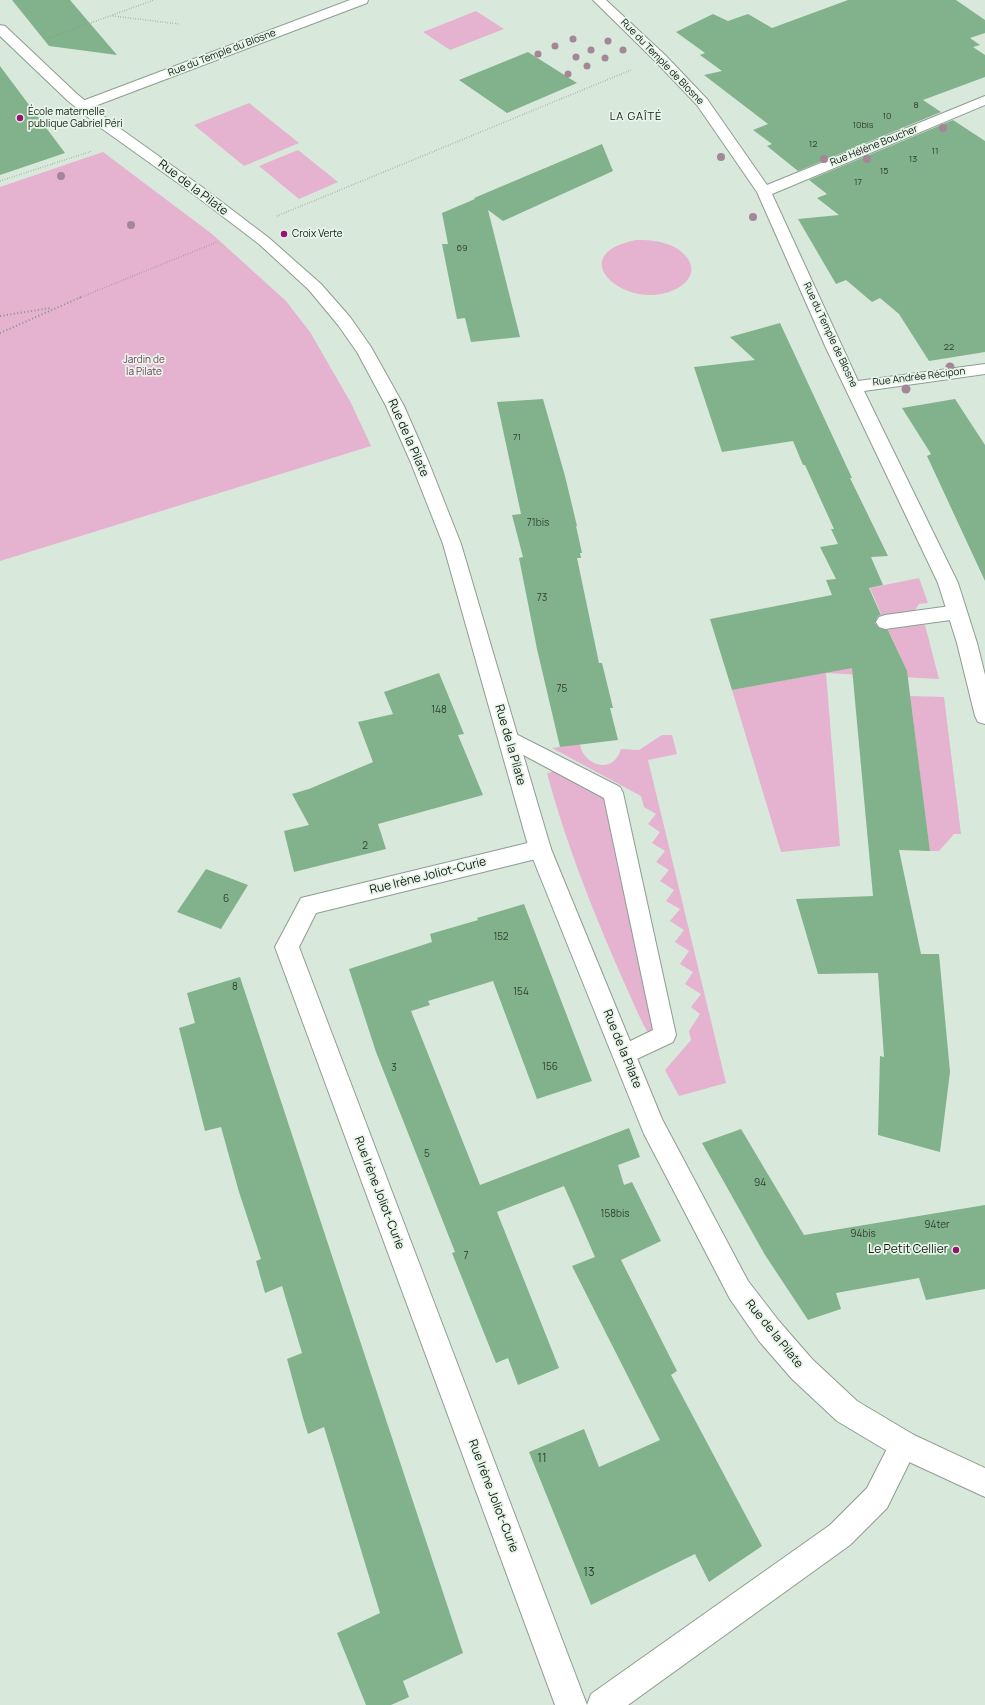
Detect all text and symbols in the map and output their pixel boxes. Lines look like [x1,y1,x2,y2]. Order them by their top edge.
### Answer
street label: Rue du Temple de Blosne [618,17,706,107]
street label: Rue du Temple du Blosne [166,27,278,79]
house number: 8 [913,100,919,110]
place label: École maternelle publique Gabriel Péri [28,106,123,130]
district label: LA GAÎTÉ [610,110,662,124]
house number: 10 [883,111,891,121]
marker: École maternelle publique Gabriel Péri [15,113,25,123]
house number: 10bis [852,120,874,130]
street label: Rue Hélène Boucher [828,123,920,169]
house number: 12 [809,139,817,149]
house number: 11 [931,146,939,156]
house number: 13 [909,154,917,164]
street label: Rue de la Pilate [155,157,231,219]
house number: 15 [880,166,888,176]
house number: 17 [854,177,862,187]
place label: Croix Verte [292,228,343,240]
marker: Croix Verte [279,229,289,239]
house number: 69 [456,243,468,253]
street label: Rue du Temple de Blosne [800,281,860,389]
house number: 22 [944,342,954,352]
park label: Jardin de la Pilate [123,354,165,378]
street label: Rue Andrée Récipon [872,365,966,389]
street label: Rue de la Pilate [384,397,432,479]
house number: 71 [513,432,521,442]
house number: 71bis [527,517,549,529]
house number: 73 [537,592,547,604]
house number: 75 [557,683,567,695]
street label: Rue de la Pilate [492,703,528,787]
house number: 148 [431,704,447,716]
house number: 2 [362,840,368,852]
street label: Rue Irène Joliot-Curie [368,855,488,897]
house number: 6 [223,893,229,905]
house number: 152 [493,931,509,943]
house number: 8 [232,981,238,993]
house number: 154 [513,986,529,998]
street label: Rue de la Pilate [600,1008,644,1090]
house number: 156 [542,1061,558,1073]
house number: 3 [391,1062,397,1074]
street label: Rue Irène Joliot-Curie [351,1135,407,1251]
house number: 5 [424,1148,430,1160]
house number: 94 [754,1177,766,1189]
house number: 158bis [601,1208,629,1220]
house number: 94ter [924,1219,950,1231]
house number: 94bis [850,1228,876,1240]
place label: Le Petit Cellier [868,1243,948,1257]
marker: Le Petit Cellier [951,1245,961,1255]
house number: 7 [463,1250,469,1262]
street label: Rue de la Pilate [742,1297,806,1371]
street label: Rue Irène Joliot-Curie [465,1438,521,1554]
house number: 11 [537,1452,547,1466]
house number: 13 [583,1566,595,1580]

